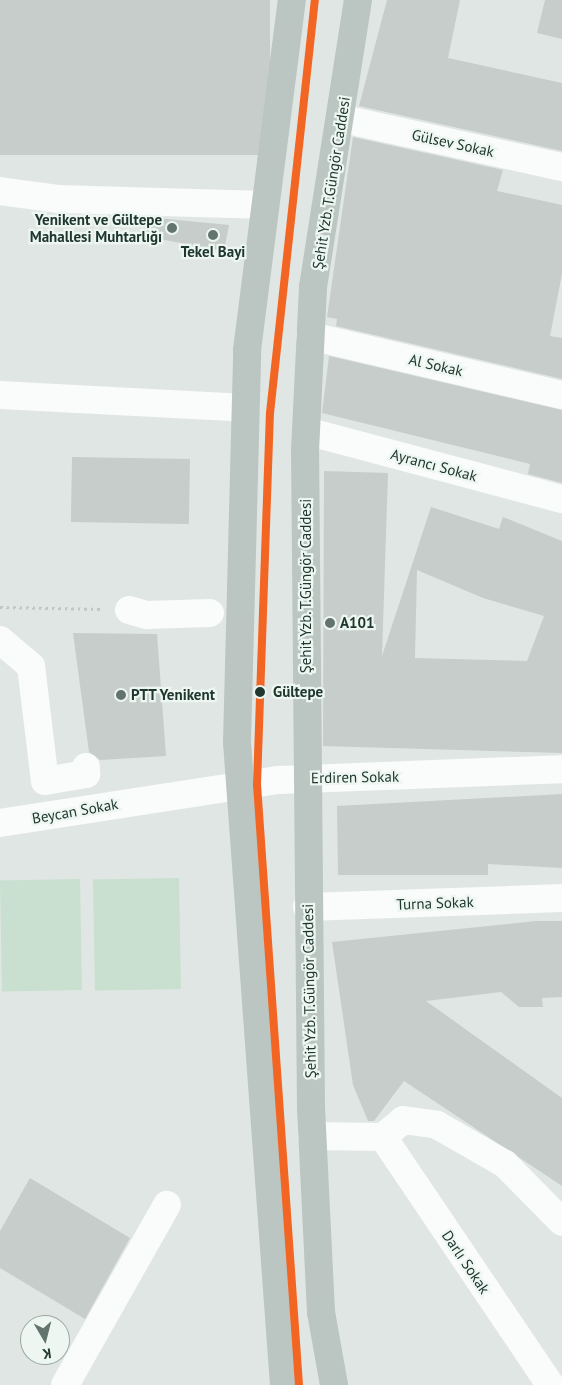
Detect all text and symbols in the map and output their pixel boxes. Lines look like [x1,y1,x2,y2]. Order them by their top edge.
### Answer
street label: Şehit Yzb. T.Güngör Caddesi [308,94,354,272]
street label: Gülsev Sokak [410,125,496,161]
place label: Yenikent ve Gültepe Mahallesi Muhtarlığı [30,210,162,245]
marker: Yenikent ve Gültepe Mahallesi Muhtarlığı [166,222,178,234]
marker: Tekel Bayi [207,229,219,241]
place label: Tekel Bayi [181,243,245,261]
street label: Al Sokak [407,350,465,380]
street label: Ayrancı Sokak [389,445,479,485]
street label: Şehit Yzb. T.Güngör Caddesi [297,498,315,674]
place label: A101 [340,614,375,632]
marker: A101 [324,617,336,629]
marker: Gültepe [251,683,269,701]
place label: Gültepe [273,683,323,701]
place label: PTT Yenikent [131,686,216,704]
marker: PTT Yenikent [115,689,127,701]
street label: Erdiren Sokak [311,767,399,787]
street label: Beycan Sokak [31,795,119,827]
street label: Turna Sokak [396,893,474,913]
street label: Şehit Yzb. T.Güngör Caddesi [298,903,320,1079]
street label: Darlı Sokak [438,1227,494,1297]
north arrow [20,1315,70,1365]
text: K [41,1344,53,1363]

